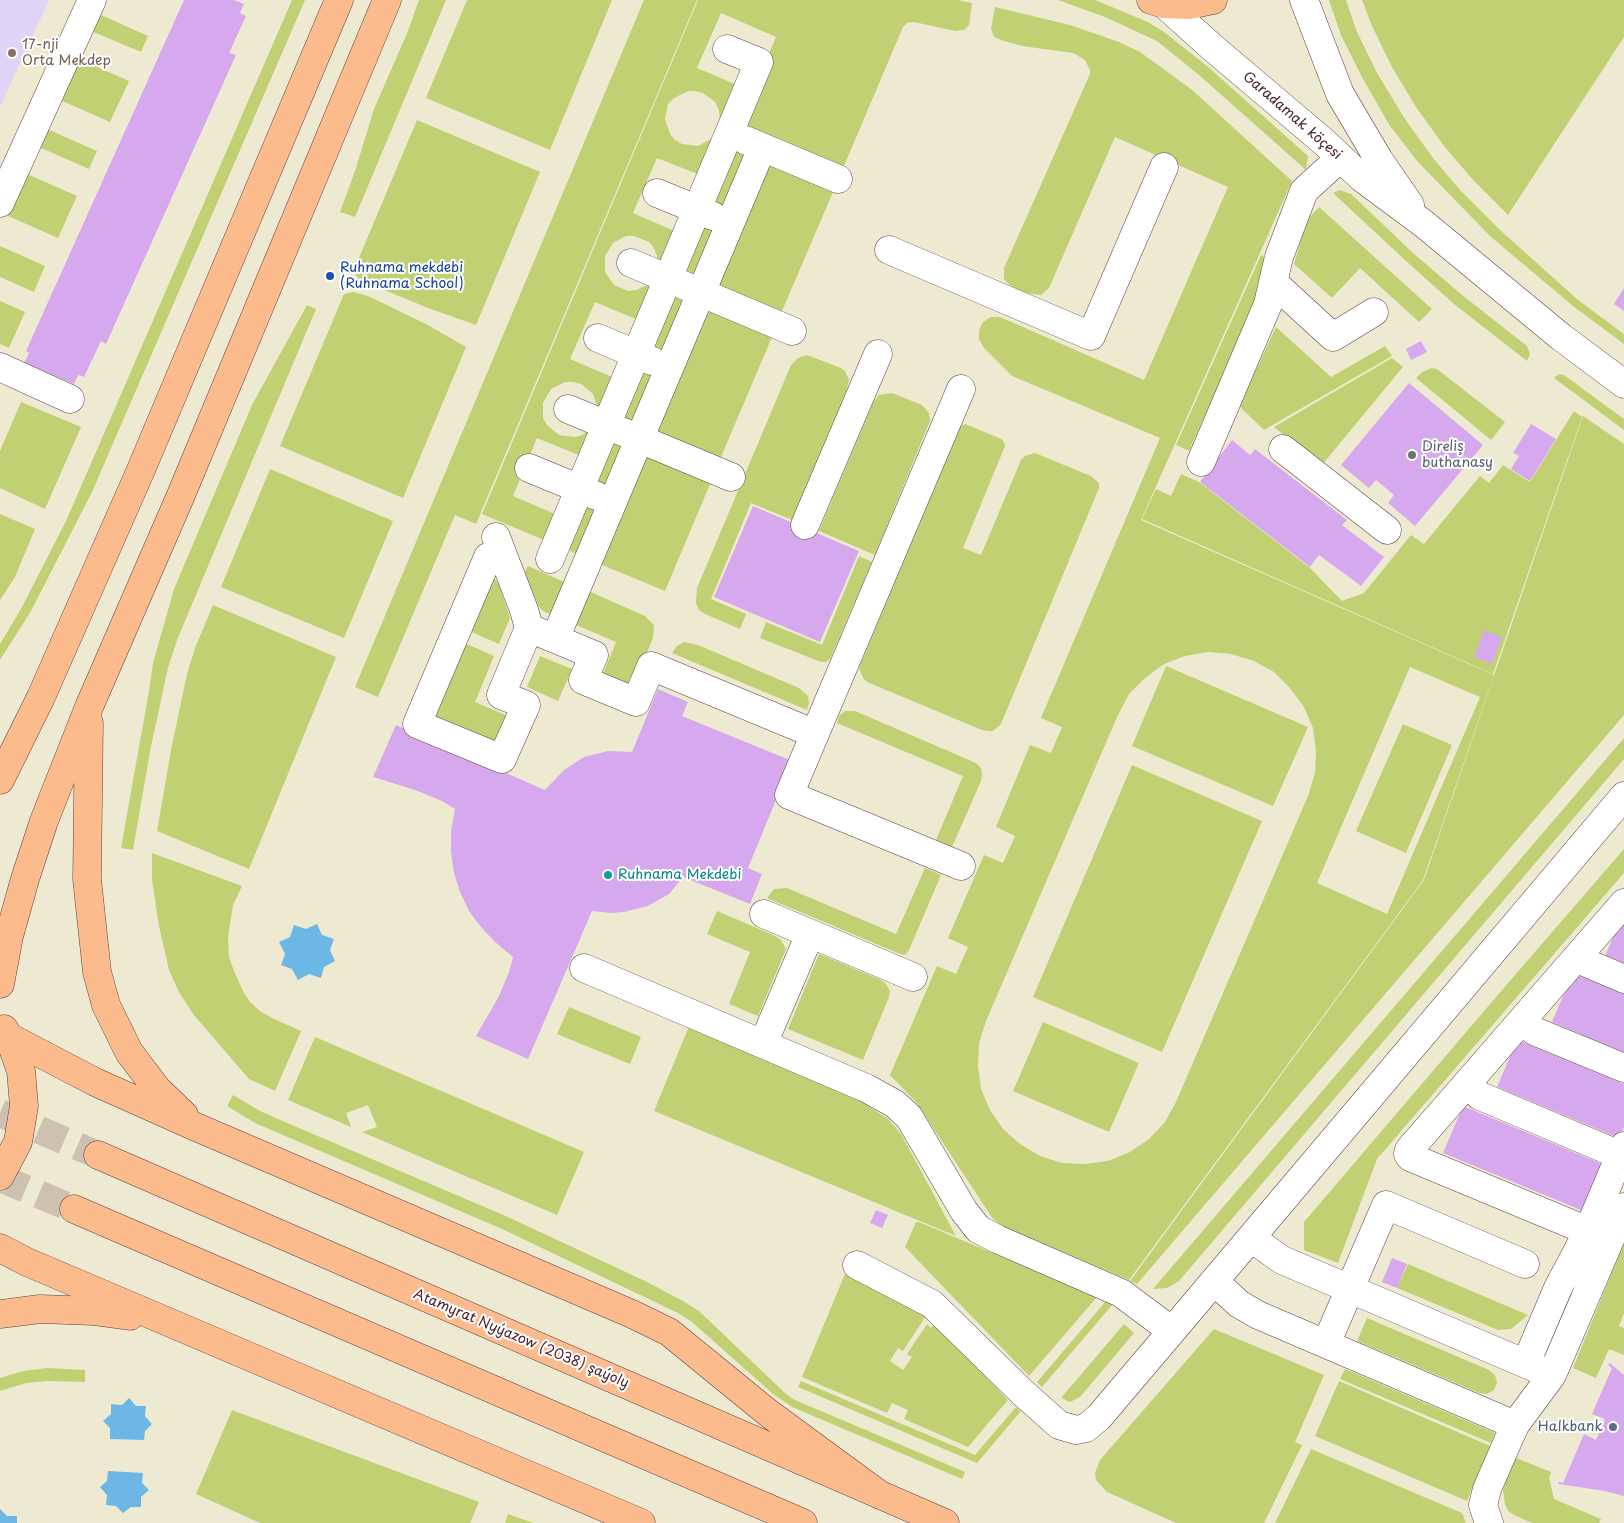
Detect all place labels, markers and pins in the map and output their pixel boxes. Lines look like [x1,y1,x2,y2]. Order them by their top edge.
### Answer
place label: 17-nji Orta Mekdep [22,37,111,70]
marker: 17-nji Orta Mekdep [6,47,18,59]
place label: Ruhnama mekdebi (Ruhnama School) [340,260,464,292]
marker: Ruhnama mekdebi (Ruhnama School) [324,270,336,282]
place label: Direliş buthanasy [1422,439,1493,472]
marker: Direliş buthanasy [1406,449,1418,461]
place label: Ruhnama Mekdebi [618,867,741,883]
marker: Ruhnama Mekdebi [602,869,614,881]
place label: Halkbank [1538,1419,1603,1435]
marker: Halkbank [1607,1421,1619,1433]

